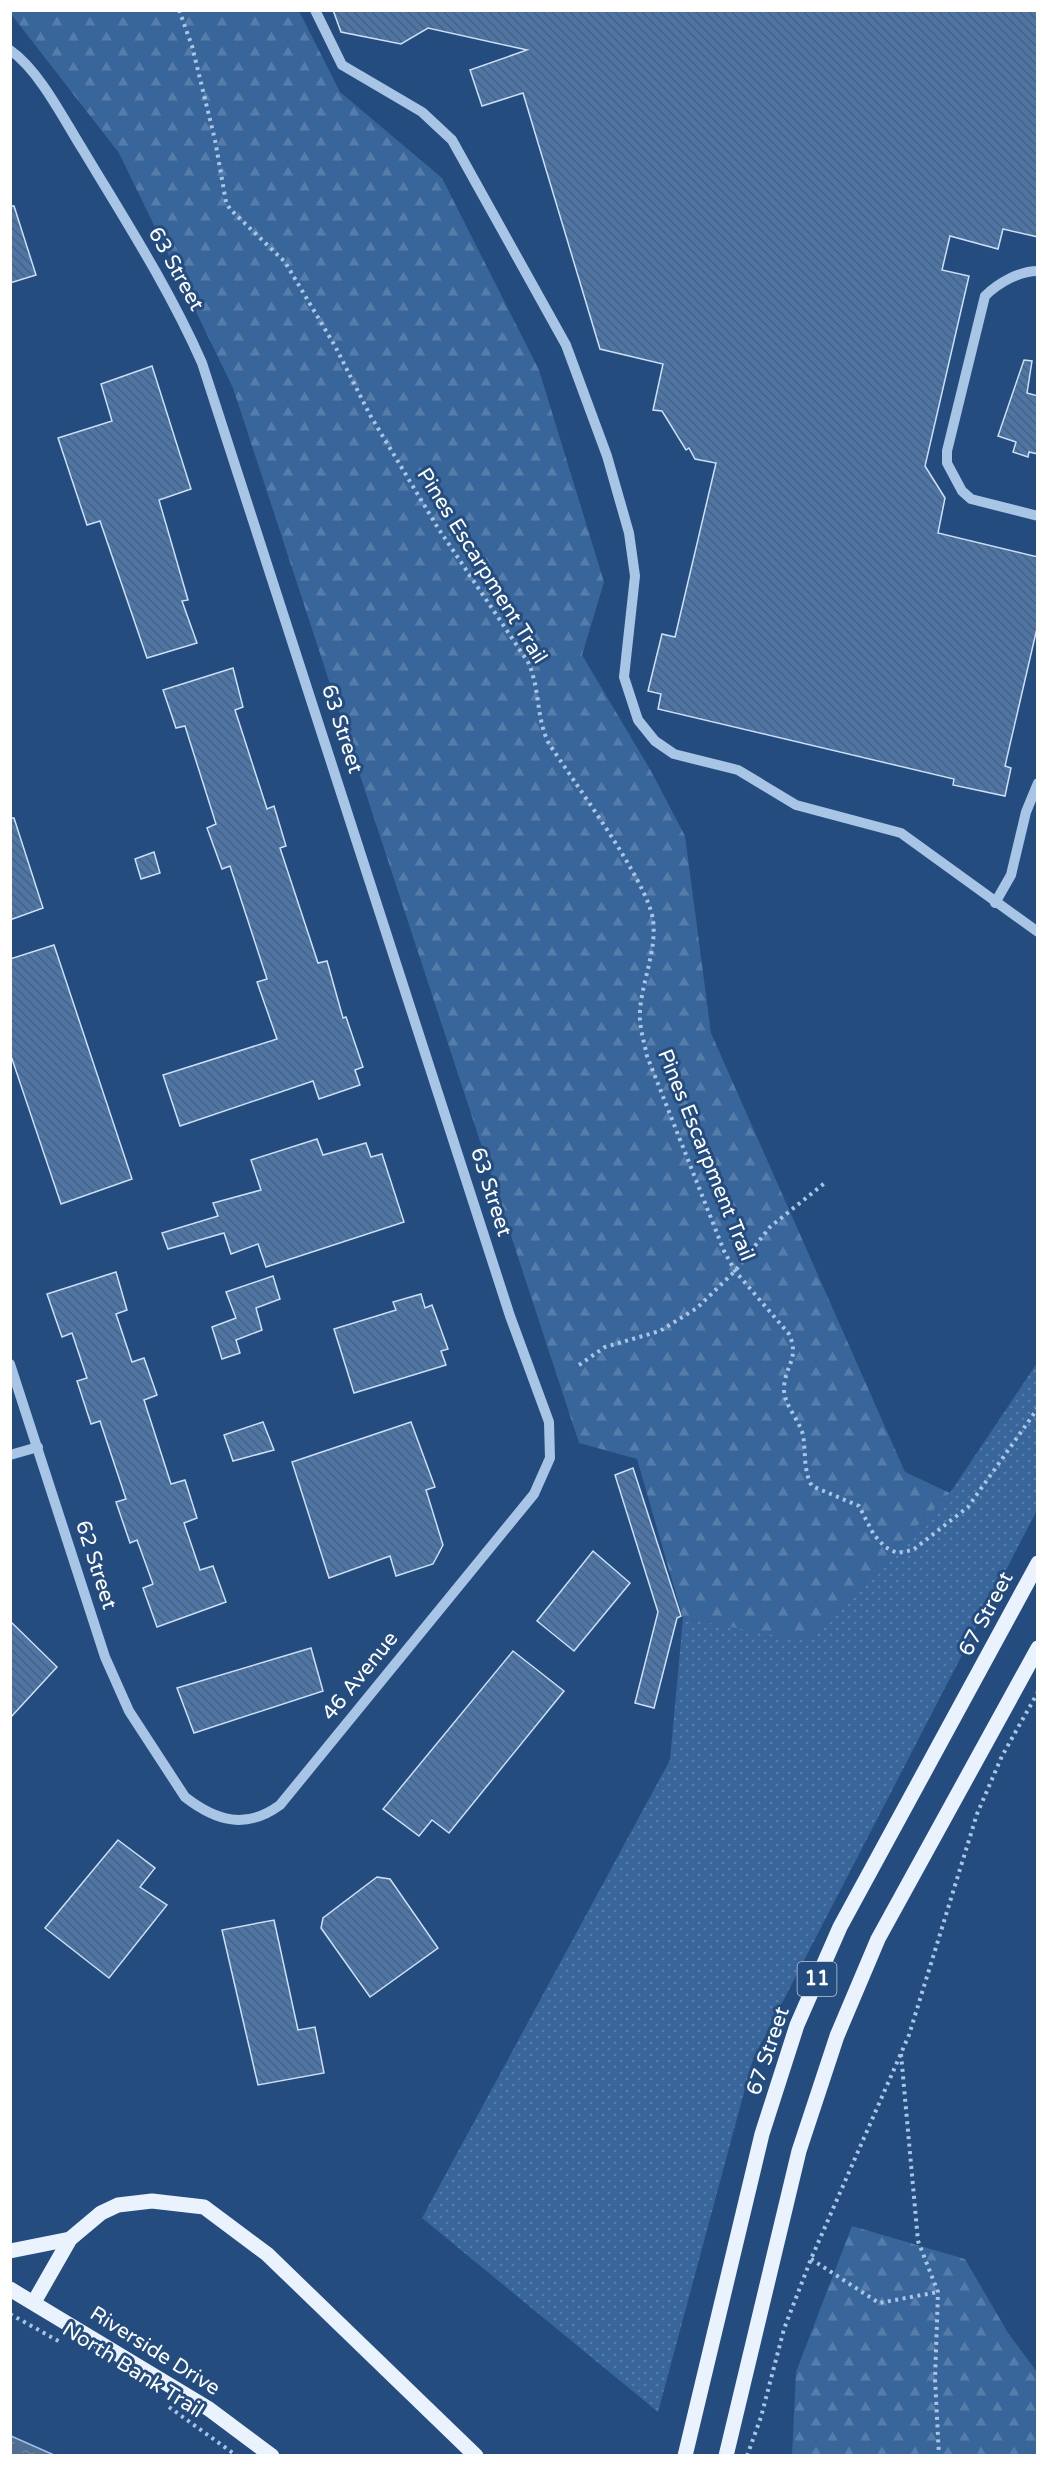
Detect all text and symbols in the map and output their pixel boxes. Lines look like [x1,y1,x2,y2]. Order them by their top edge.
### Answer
street label: 63 Street [143,223,209,315]
street label: Pines Escarpment Trail [412,464,552,668]
street label: 63 Street [316,681,368,777]
street label: Pines Escarpment Trail [652,1046,760,1264]
street label: 63 Street [465,1144,517,1240]
street label: 62 Street [70,1517,122,1613]
street label: 67 Street [953,1568,1019,1660]
street label: 46 Avenue [317,1626,403,1725]
road number: 11 [798,1962,836,1996]
street label: 67 Street [741,2004,795,2098]
street label: Riverside Drive [85,2301,225,2401]
street label: North Bank Trail [58,2317,208,2423]

